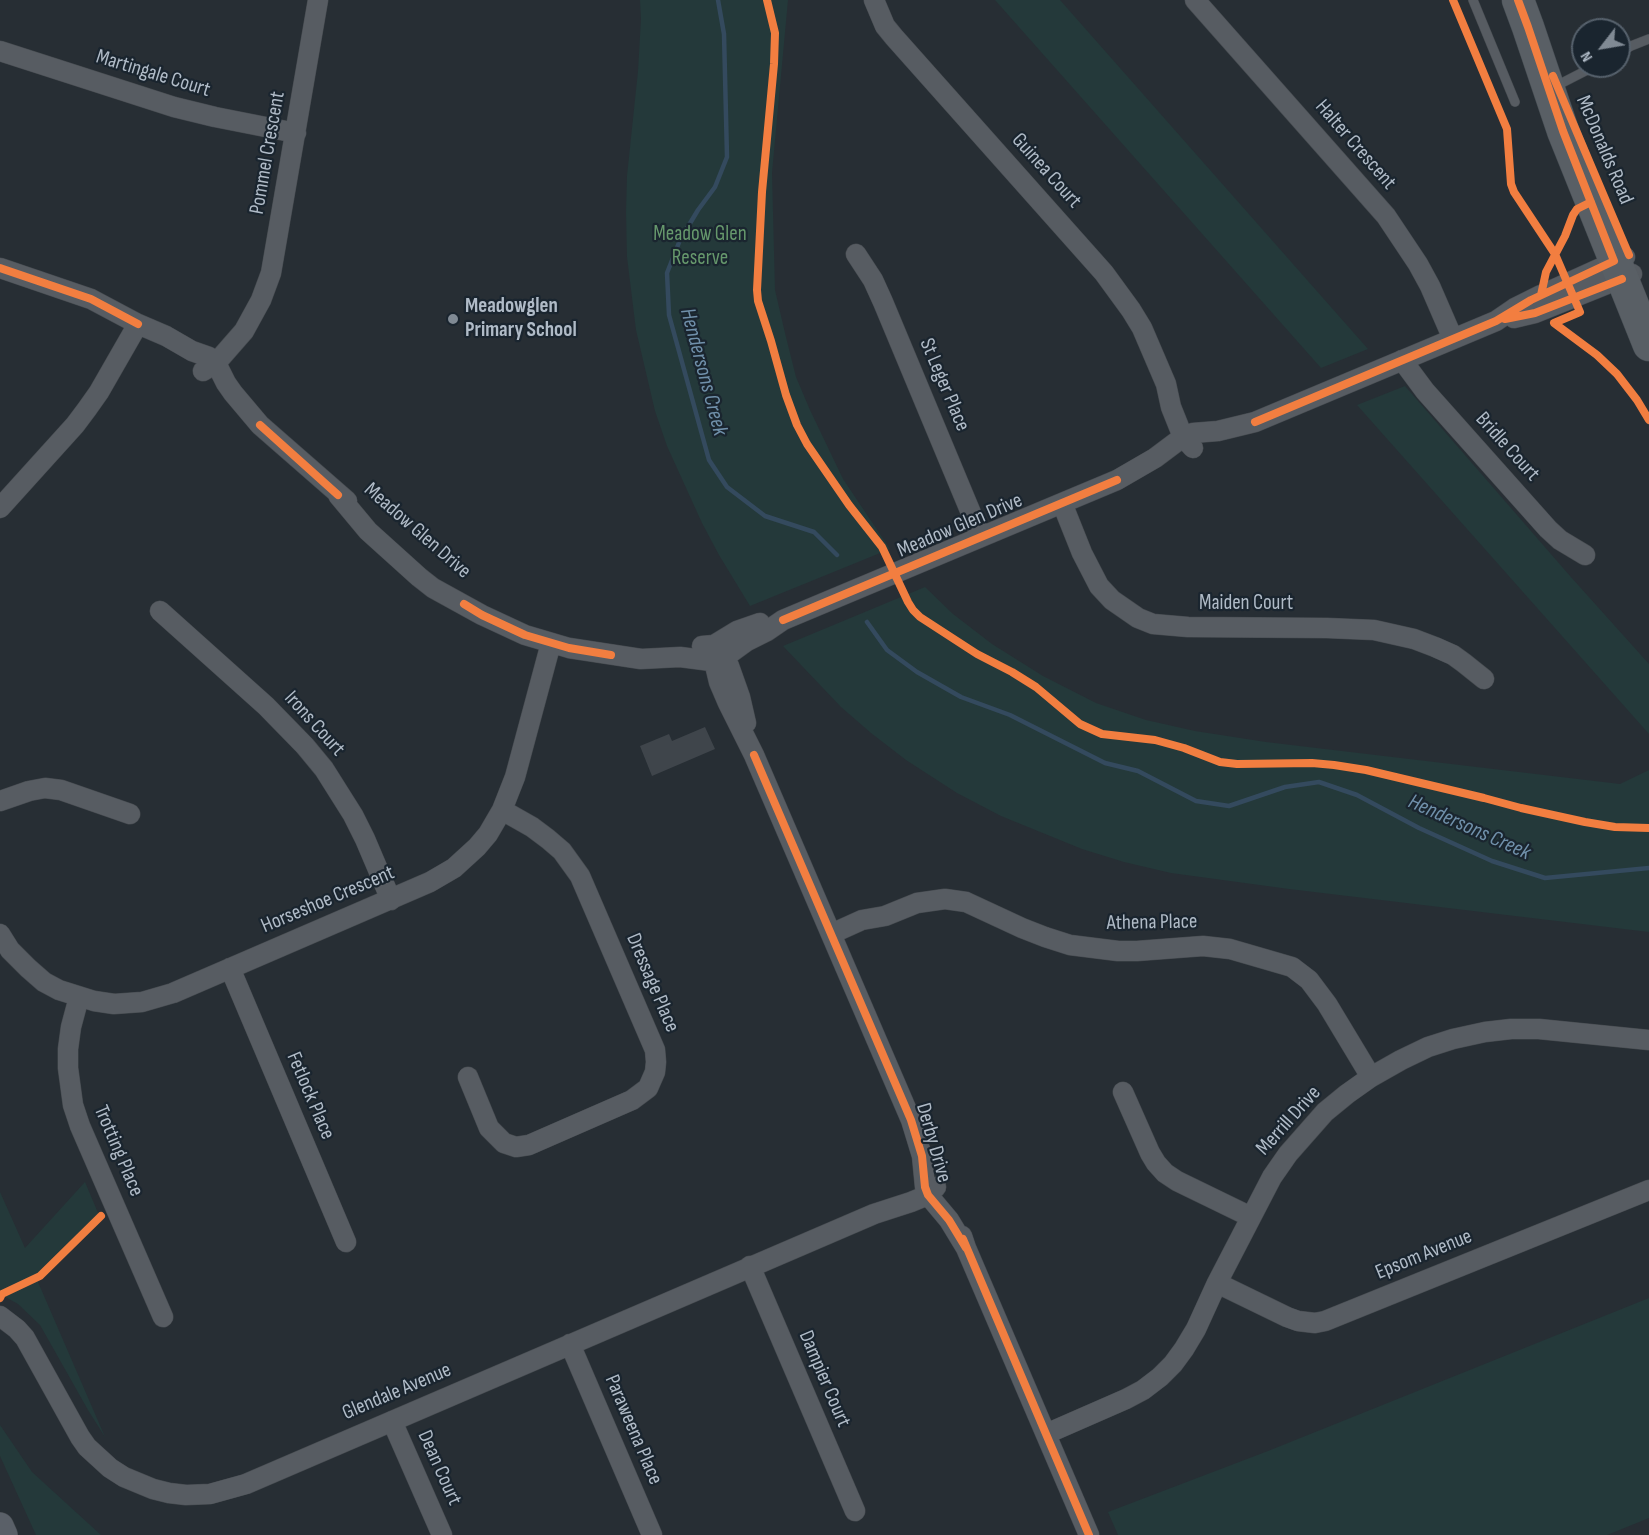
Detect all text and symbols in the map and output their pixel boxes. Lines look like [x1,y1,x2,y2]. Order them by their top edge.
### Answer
north arrow [1571,18,1631,78]
street label: Martingale Court [93,45,213,103]
text: N [1577,48,1597,65]
street label: Pommel Crescent [245,90,291,216]
street label: McDonalds Road [1570,92,1638,208]
street label: Halter Crescent [1309,95,1401,195]
street label: Guinea Court [1006,128,1086,214]
park label: Meadow Glen Reserve [653,222,747,272]
place label: Meadowglen Primary School [465,294,577,344]
water label: Hendersons Creek [673,305,733,439]
marker: Meadowglen Primary School [446,312,460,326]
street label: St Leger Place [913,335,975,435]
street label: Bridle Court [1470,407,1544,487]
street label: Meadow Glen Drive [358,478,476,584]
street label: Meadow Glen Drive [894,488,1026,564]
street label: Maiden Court [1199,591,1293,617]
street label: Irons Court [278,686,350,762]
water label: Hendersons Creek [1404,789,1534,867]
street label: Horseshoe Crescent [258,861,398,939]
street label: Athena Place [1106,910,1198,936]
street label: Dressage Place [620,930,684,1036]
street label: Fetlock Place [280,1049,340,1143]
street label: Merrill Drive [1251,1081,1327,1161]
street label: Derby Drive [910,1100,956,1186]
street label: Trotting Place [88,1102,148,1200]
street label: Epsom Avenue [1372,1224,1476,1286]
street label: Dampier Court [792,1327,856,1431]
street label: Glendale Avenue [339,1358,455,1426]
street label: Paraweena Place [599,1371,667,1489]
street label: Dean Court [411,1427,467,1509]

